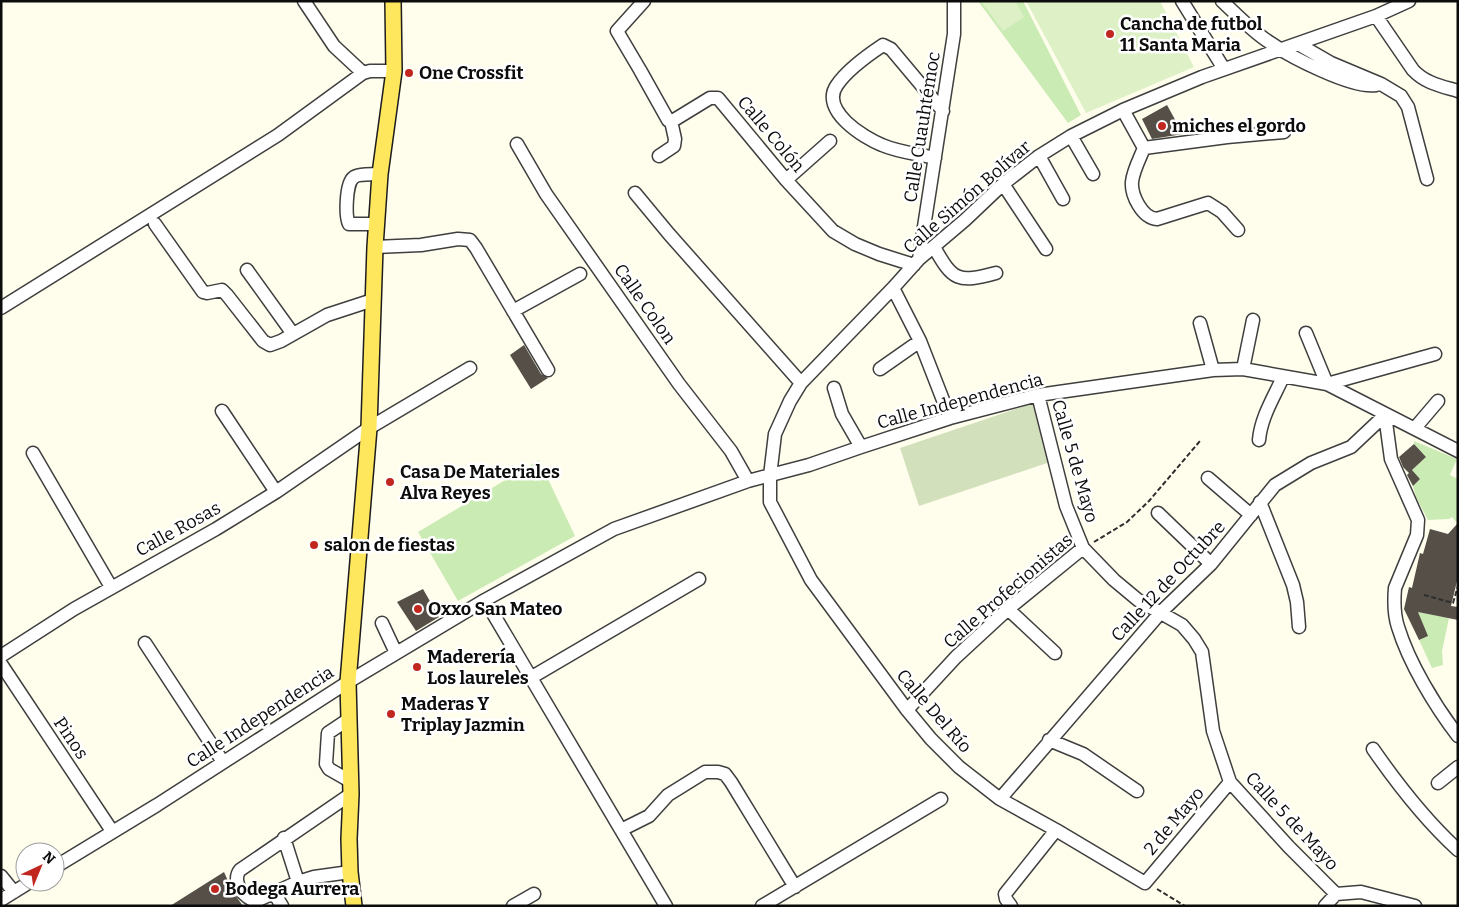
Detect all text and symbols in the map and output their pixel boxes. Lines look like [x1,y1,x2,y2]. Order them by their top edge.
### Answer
place label: Cancha de futbol 11 Santa Maria [1120,13,1263,56]
marker: Cancha de futbol 11 Santa Maria [1104,28,1116,40]
street label: Calle Cuauhtémoc [899,50,945,204]
place label: One Crossfit [419,62,524,84]
marker: One Crossfit [403,67,415,79]
street label: Calle Colón [733,91,810,177]
place label: miches el gordo [1172,115,1306,137]
marker: miches el gordo [1156,120,1168,132]
street label: Calle Simón Bolívar [899,136,1035,258]
street label: Calle Colon [609,259,681,349]
street label: Calle Independencia [875,368,1046,434]
street label: Calle 5 de Mayo [1047,397,1103,525]
place label: Casa De Materiales Alva Reyes [400,461,560,504]
marker: Casa De Materiales Alva Reyes [384,476,396,488]
street label: Calle Rosas [132,497,224,561]
street label: Calle 12 de Octubre [1106,516,1230,646]
street label: Calle Profecionistas [939,529,1077,653]
place label: salon de fiestas [324,534,455,556]
marker: salon de fiestas [308,539,320,551]
place label: Oxxo San Mateo [428,598,562,620]
marker: Oxxo San Mateo [412,603,424,615]
place label: Maderería Los laureles [427,646,529,689]
street label: Calle Independencia [182,661,338,773]
marker: Maderería Los laureles [411,661,423,673]
street label: Calle Del Río [892,665,976,757]
place label: Maderas Y Triplay Jazmin [401,693,525,736]
marker: Maderas Y Triplay Jazmin [385,708,397,720]
street label: Pinos [49,713,93,763]
street label: Calle 5 de Mayo [1241,767,1343,875]
street label: 2 de Mayo [1139,783,1209,859]
north arrow [15,842,65,892]
text: N [39,848,59,868]
place label: Bodega Aurrera [225,878,359,900]
marker: Bodega Aurrera [209,883,221,895]

